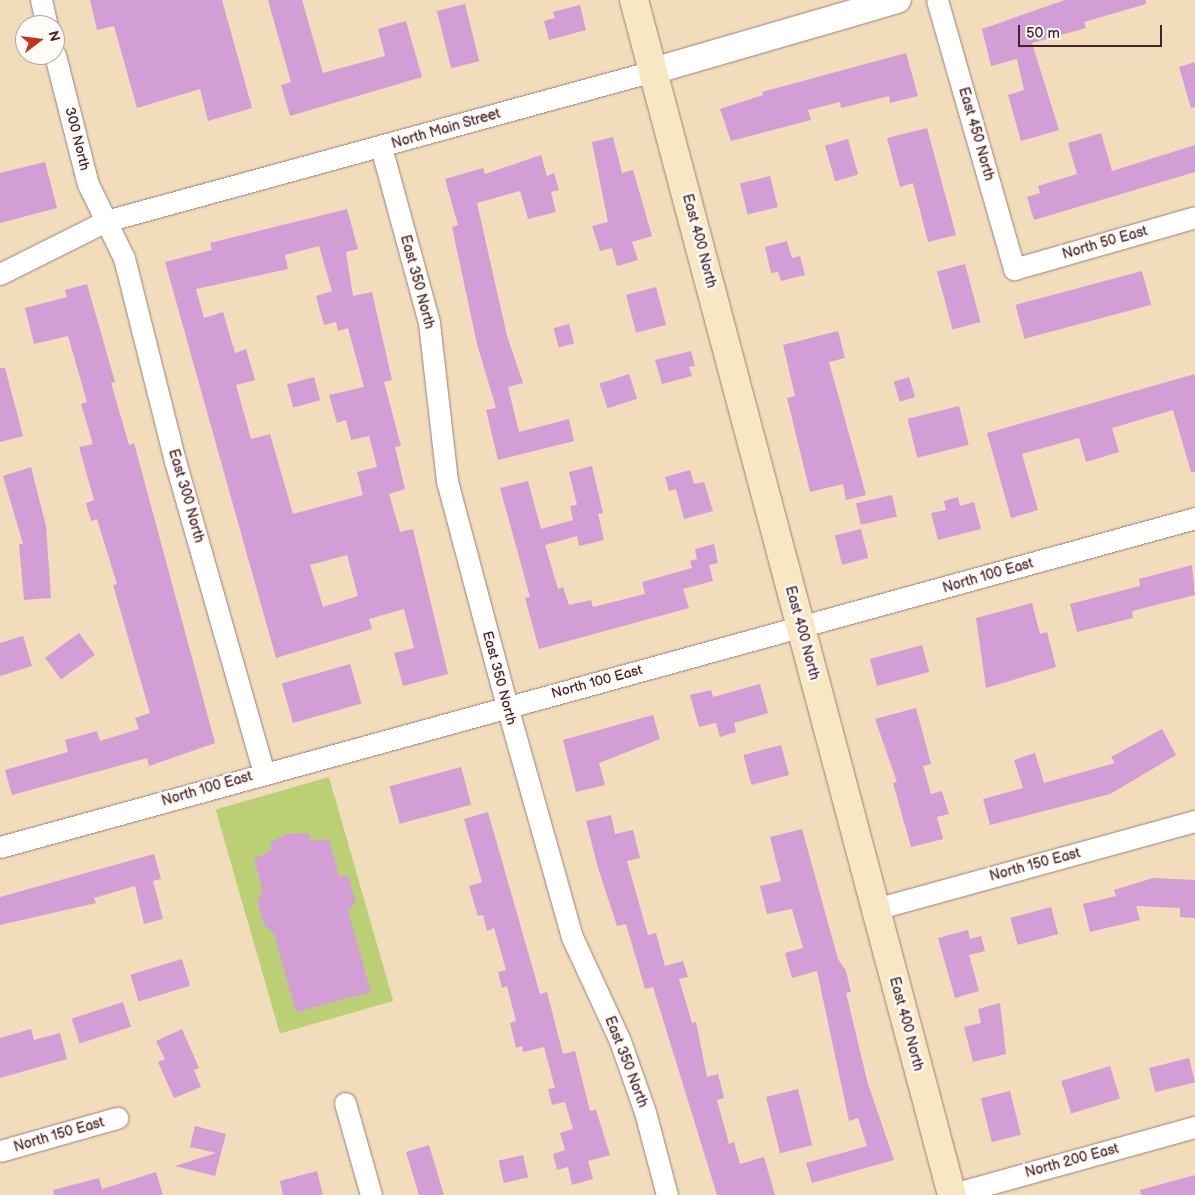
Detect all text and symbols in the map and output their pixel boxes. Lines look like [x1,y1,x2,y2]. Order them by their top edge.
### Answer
north arrow [15,15,65,65]
scale bar [1020,15,1164,47]
text: 50 m [1026,24,1060,43]
text: N [44,29,64,44]
street label: East 450 North [955,85,997,183]
street label: North Main Street [389,105,503,153]
street label: 300 North [61,106,93,172]
street label: East 400 North [678,192,720,290]
street label: North 50 East [1060,223,1150,263]
street label: East 350 North [396,233,438,331]
street label: East 300 North [165,447,207,545]
street label: North 100 East [941,555,1035,597]
street label: East 400 North [781,584,823,682]
street label: East 350 North [478,629,520,727]
street label: North 100 East [550,662,644,702]
street label: North 100 East [160,768,254,810]
street label: North 150 East [988,845,1082,885]
street label: East 400 North [885,975,927,1073]
street label: East 350 North [601,1014,651,1110]
street label: North 150 East [12,1114,106,1156]
street label: North 200 East [1023,1140,1121,1182]

